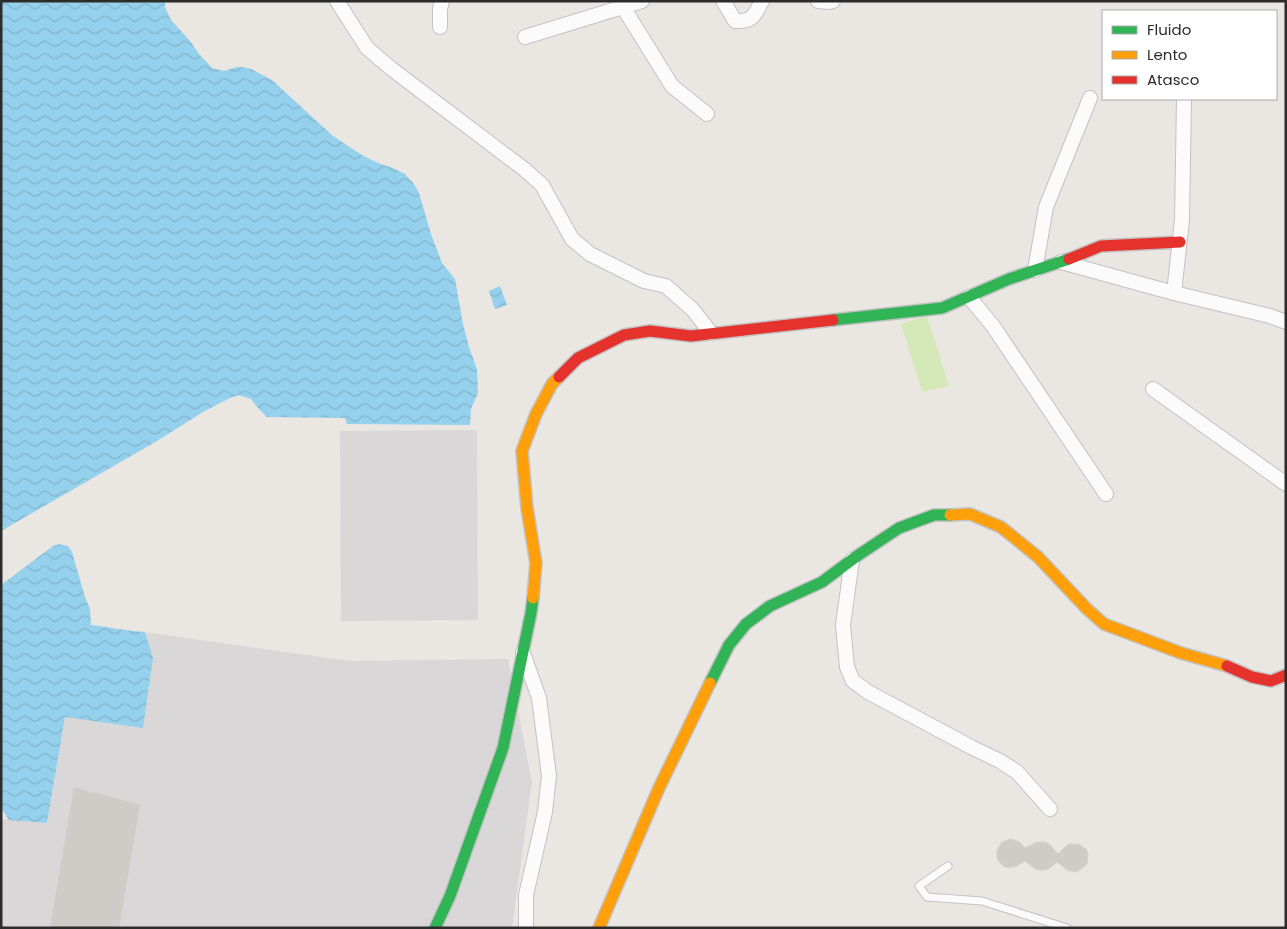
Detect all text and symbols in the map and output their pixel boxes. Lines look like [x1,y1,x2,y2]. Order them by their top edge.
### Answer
legend [1102,10,1277,100]
text: Fluido [1147,19,1191,40]
text: Lento [1147,44,1187,65]
text: Atasco [1147,69,1199,90]

